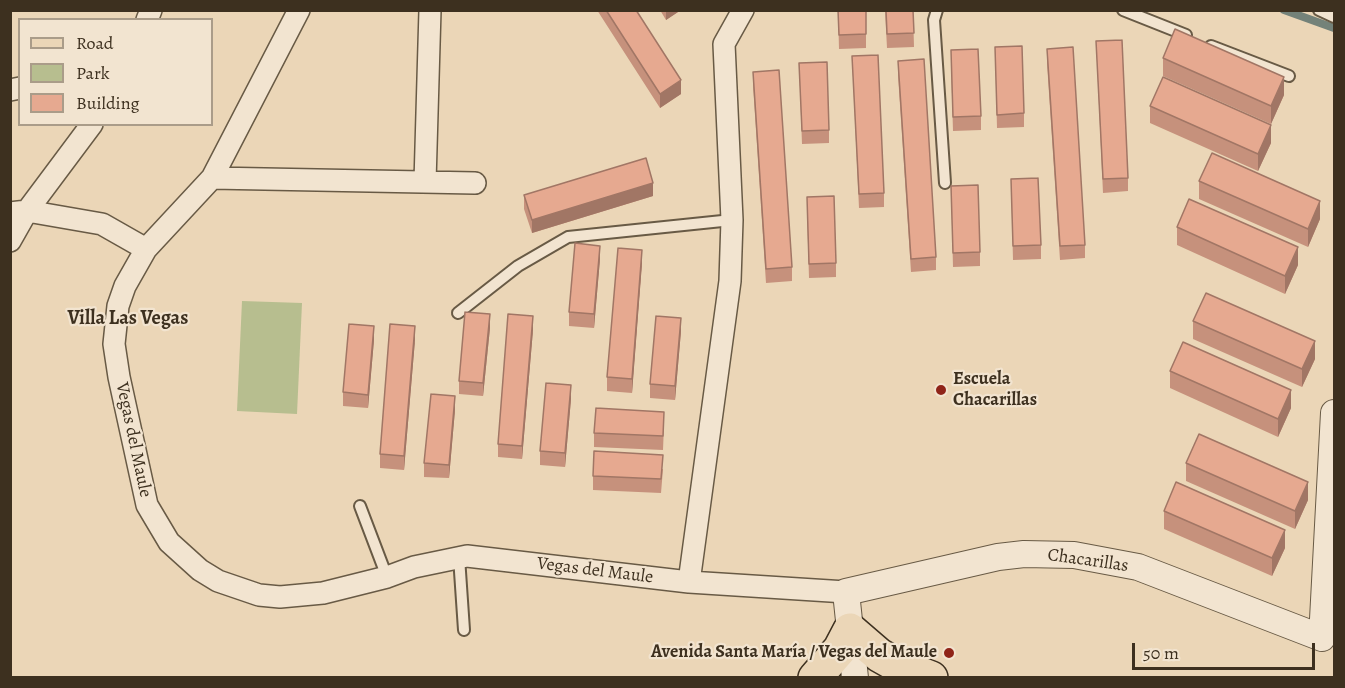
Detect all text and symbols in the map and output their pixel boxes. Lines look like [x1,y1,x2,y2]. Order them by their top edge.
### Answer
legend [18,18,213,126]
text: Road [76,31,113,55]
text: Park [76,61,110,85]
text: Building [76,91,140,115]
district label: Villa Las Vegas [68,307,188,331]
place label: Escuela Chacarillas [953,369,1037,412]
street label: Vegas del Maule [110,381,156,499]
marker: Escuela Chacarillas [934,383,948,397]
street label: Chacarillas [1046,545,1130,577]
street label: Vegas del Maule [536,553,654,589]
scale bar [1135,631,1318,669]
text: 50 m [1143,641,1179,665]
place label: Avenida Santa María / Vegas del Maule [651,642,937,664]
marker: Avenida Santa María / Vegas del Maule [942,646,956,660]

